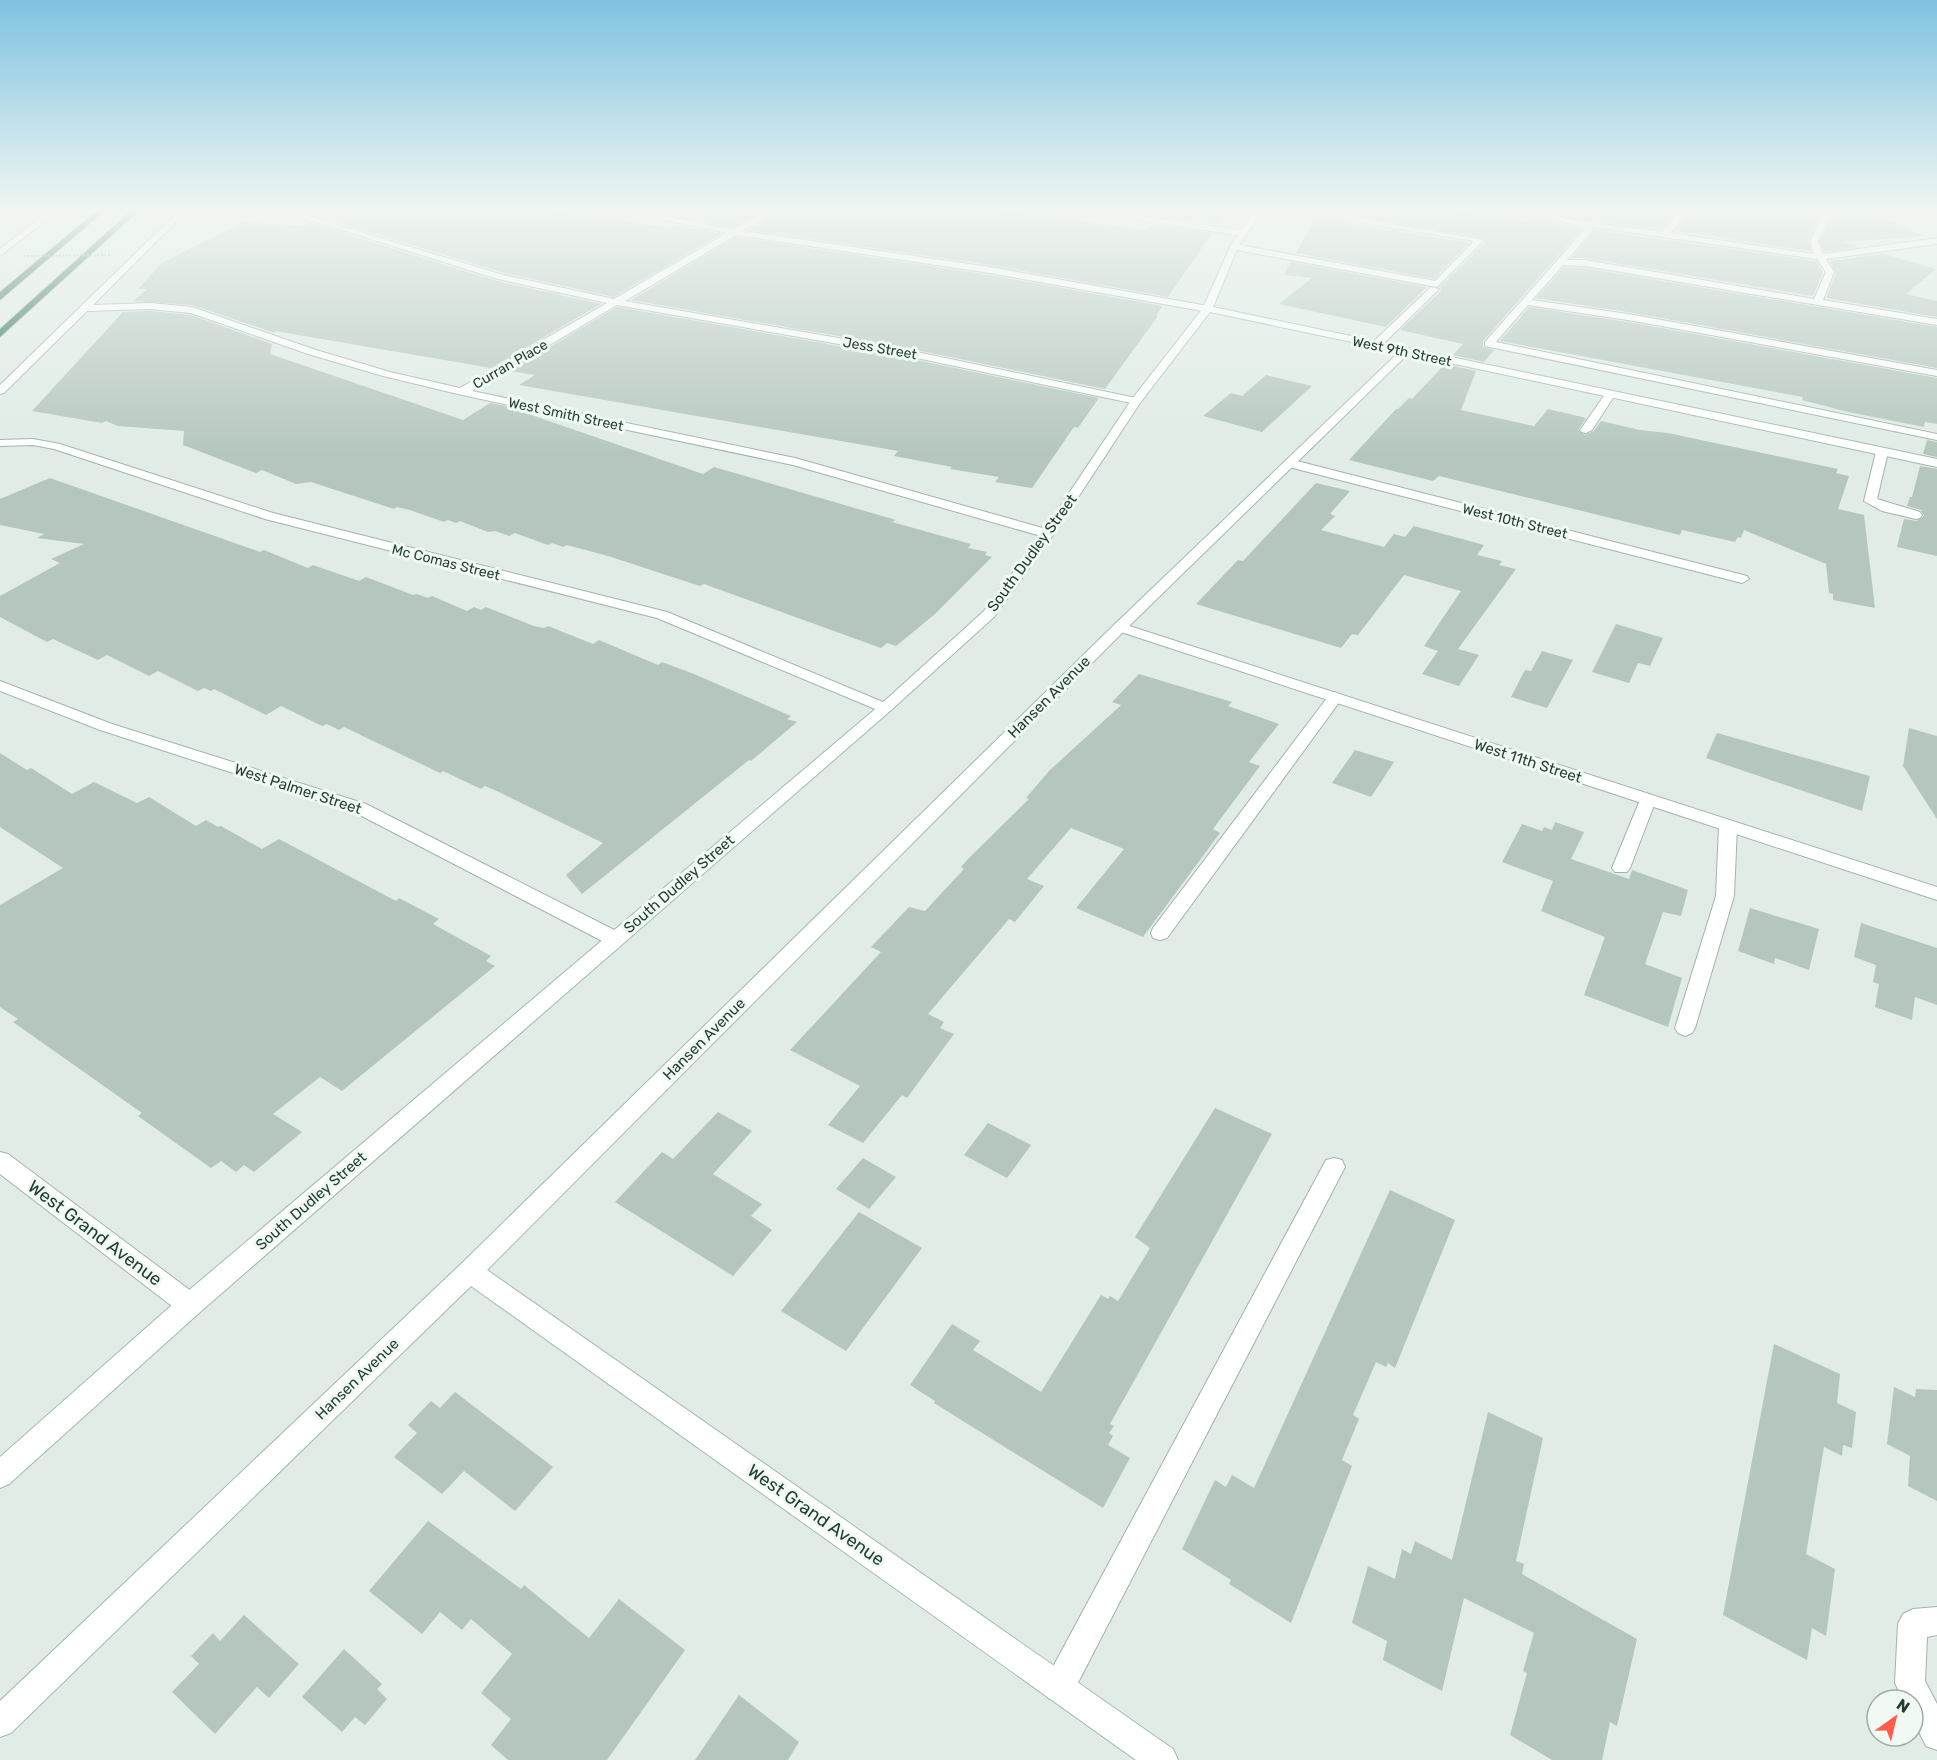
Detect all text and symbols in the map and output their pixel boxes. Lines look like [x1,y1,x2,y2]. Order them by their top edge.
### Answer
street label: West 9th Street [1351,333,1454,370]
street label: Jess Street [842,334,919,363]
street label: Curran Place [470,336,551,393]
street label: West Smith Street [507,394,626,435]
street label: South Dudley Street [983,491,1081,615]
street label: West 10th Street [1461,500,1570,543]
street label: Mc Comas Street [390,541,502,584]
street label: Hansen Avenue [1004,652,1094,742]
street label: West 11th Street [1472,735,1584,787]
street label: West Palmer Street [232,760,364,818]
street label: South Dudley Street [620,831,738,937]
street label: Hansen Avenue [659,994,749,1084]
street label: South Dudley Street [252,1148,370,1254]
street label: West Grand Avenue [24,1175,166,1291]
street label: Hansen Avenue [312,1335,402,1423]
street label: West Grand Avenue [743,1459,889,1571]
north arrow [1865,1688,1925,1748]
text: N [1893,1695,1913,1717]

